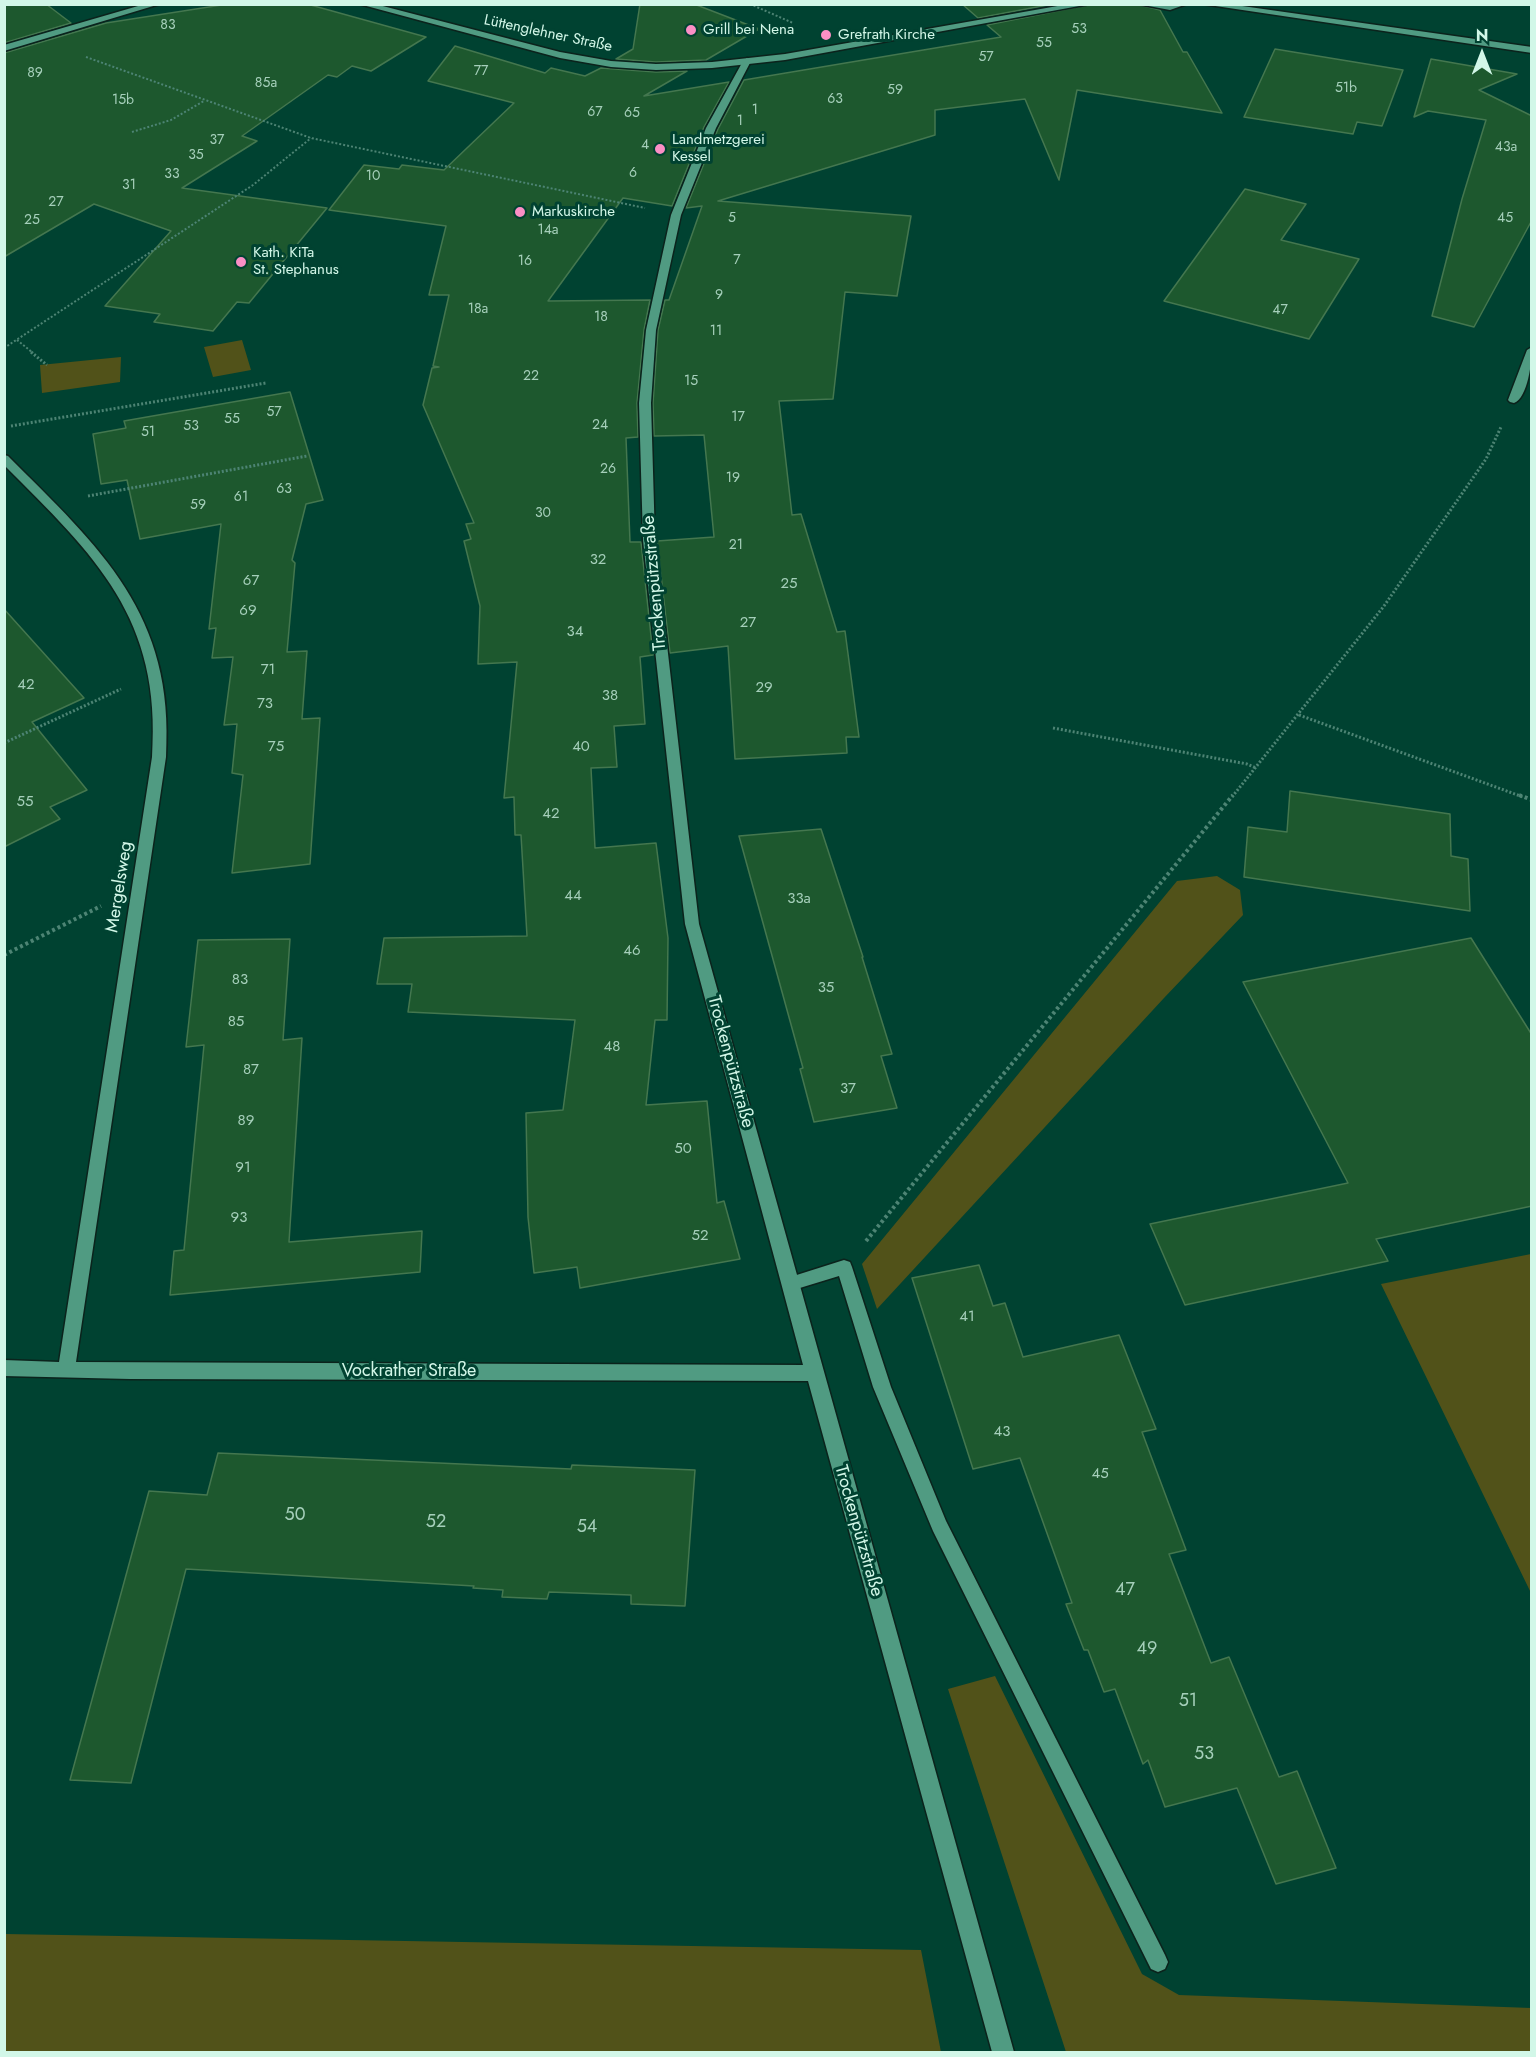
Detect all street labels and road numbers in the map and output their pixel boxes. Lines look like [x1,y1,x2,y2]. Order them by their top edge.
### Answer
street label: Lüttenglehner Straße [482,12,614,56]
street label: Trockenpützstraße [638,514,672,652]
street label: Mergelsweg [102,840,138,934]
street label: Trockenpützstraße [702,994,758,1130]
street label: Vockrather Straße [342,1361,476,1383]
street label: Trockenpützstraße [829,1463,887,1599]

